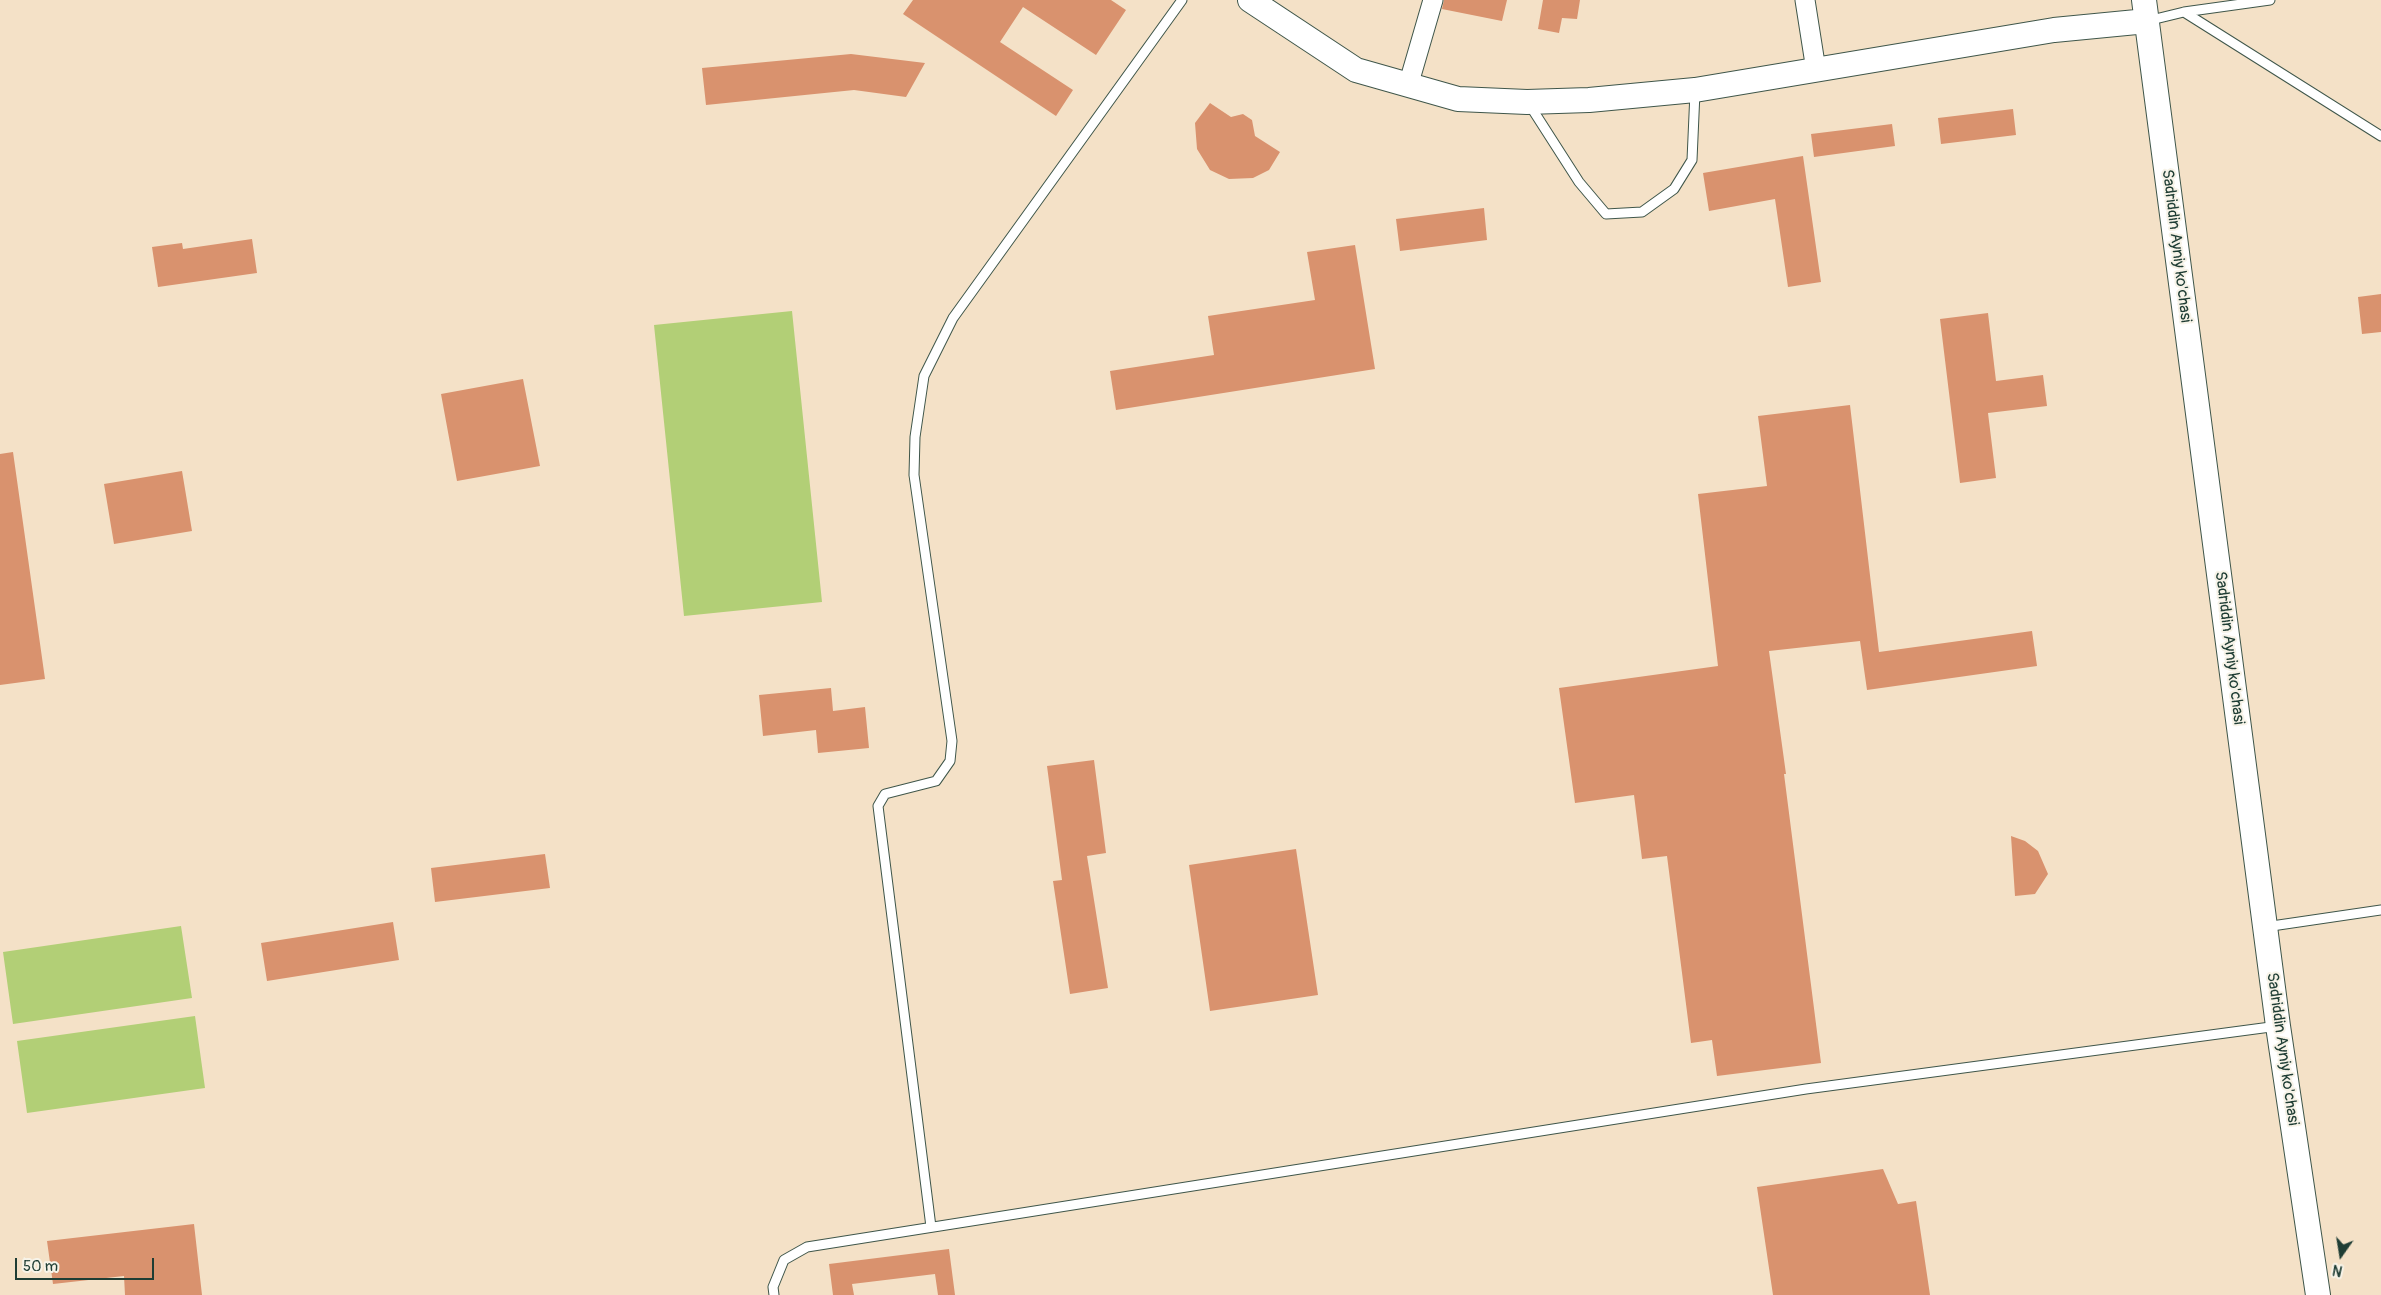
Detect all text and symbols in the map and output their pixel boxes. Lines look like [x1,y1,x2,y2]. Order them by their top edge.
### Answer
street label: Sadriddin Ayniy ko'chasi [2157,168,2195,324]
street label: Sadriddin Ayniy ko'chasi [2210,570,2248,726]
street label: Sadriddin Ayniy ko'chasi [2262,971,2302,1127]
north arrow [2316,1230,2366,1280]
scale bar [18,1248,156,1280]
text: 50 m [23,1257,58,1276]
text: N [2331,1261,2344,1279]

